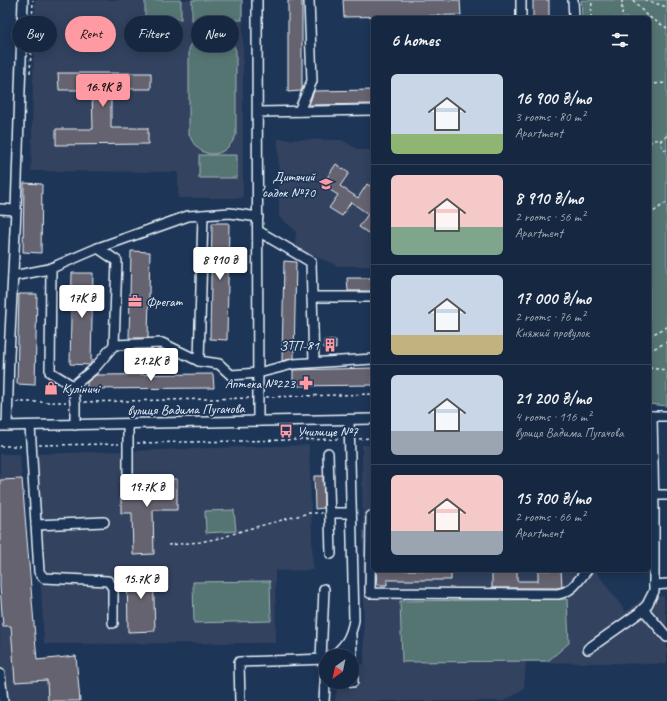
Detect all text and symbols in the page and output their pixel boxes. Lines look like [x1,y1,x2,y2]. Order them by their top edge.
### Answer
chip: Buy [12,16,57,52]
chip: Rent [65,16,116,52]
chip: Filters [124,16,183,52]
chip: New [191,16,239,52]
icon: filters [609,29,631,51]
text: 6 homes [391,30,439,51]
pin: 16.9K ₴ [66,74,140,108]
text: 16.9K ₴ [85,79,121,95]
text: 16 900 ₴/mo [515,88,591,109]
icon: home [423,90,471,138]
text: 3 rooms · 80 m² [515,109,585,125]
text: Apartment [515,125,563,141]
place label: Дитячий садок №70 [262,168,317,201]
school or university icon: Дитячий садок №70 [318,176,334,192]
text: 8 910 ₴/mo [515,188,583,209]
icon: home [423,191,471,239]
text: 2 rooms · 56 m² [515,209,585,225]
text: Apartment [515,225,563,241]
pin: 8 910 ₴ [183,247,257,281]
text: 8 910 ₴ [202,252,238,268]
pin: 17K ₴ [54,285,110,319]
text: 17 000 ₴/mo [515,288,591,309]
text: 17K ₴ [68,290,96,306]
icon: home [423,291,471,339]
office icon: Фрегат [127,293,143,309]
place label: Фрегат [146,293,184,310]
text: 2 rooms · 76 m² [515,309,585,325]
text: Княжий провулок [515,325,589,341]
place label: ЗТП-81 [279,337,320,354]
building icon: ЗТП-81 [322,337,338,353]
pin: 21.2K ₴ [114,348,188,382]
text: 21.2K ₴ [133,353,169,369]
place label: Аптека №223 [225,375,297,392]
pharmacy icon: Аптека №223 [298,375,314,391]
shop icon: Куліничі [43,380,59,396]
place label: Куліничі [62,380,102,397]
text: 21 200 ₴/mo [515,388,591,409]
icon: home [423,391,471,439]
street label: вулиця Вадима Пугачова [127,400,246,419]
text: 4 rooms · 116 m² [515,409,591,425]
bus stop icon: Училище №7 [278,423,294,439]
place label: Училище №7 [297,423,358,440]
text: вулиця Вадима Пугачова [515,425,624,441]
pin: 19.7K ₴ [110,474,184,508]
text: 19.7K ₴ [129,479,165,495]
text: 15 700 ₴/mo [515,488,591,509]
icon: home [423,491,471,539]
text: 2 rooms · 66 m² [515,509,585,525]
text: Apartment [515,525,563,541]
pin: 15.7K ₴ [104,566,178,600]
text: 15.7K ₴ [123,571,159,587]
north arrow [319,649,359,689]
map controls [319,649,359,689]

